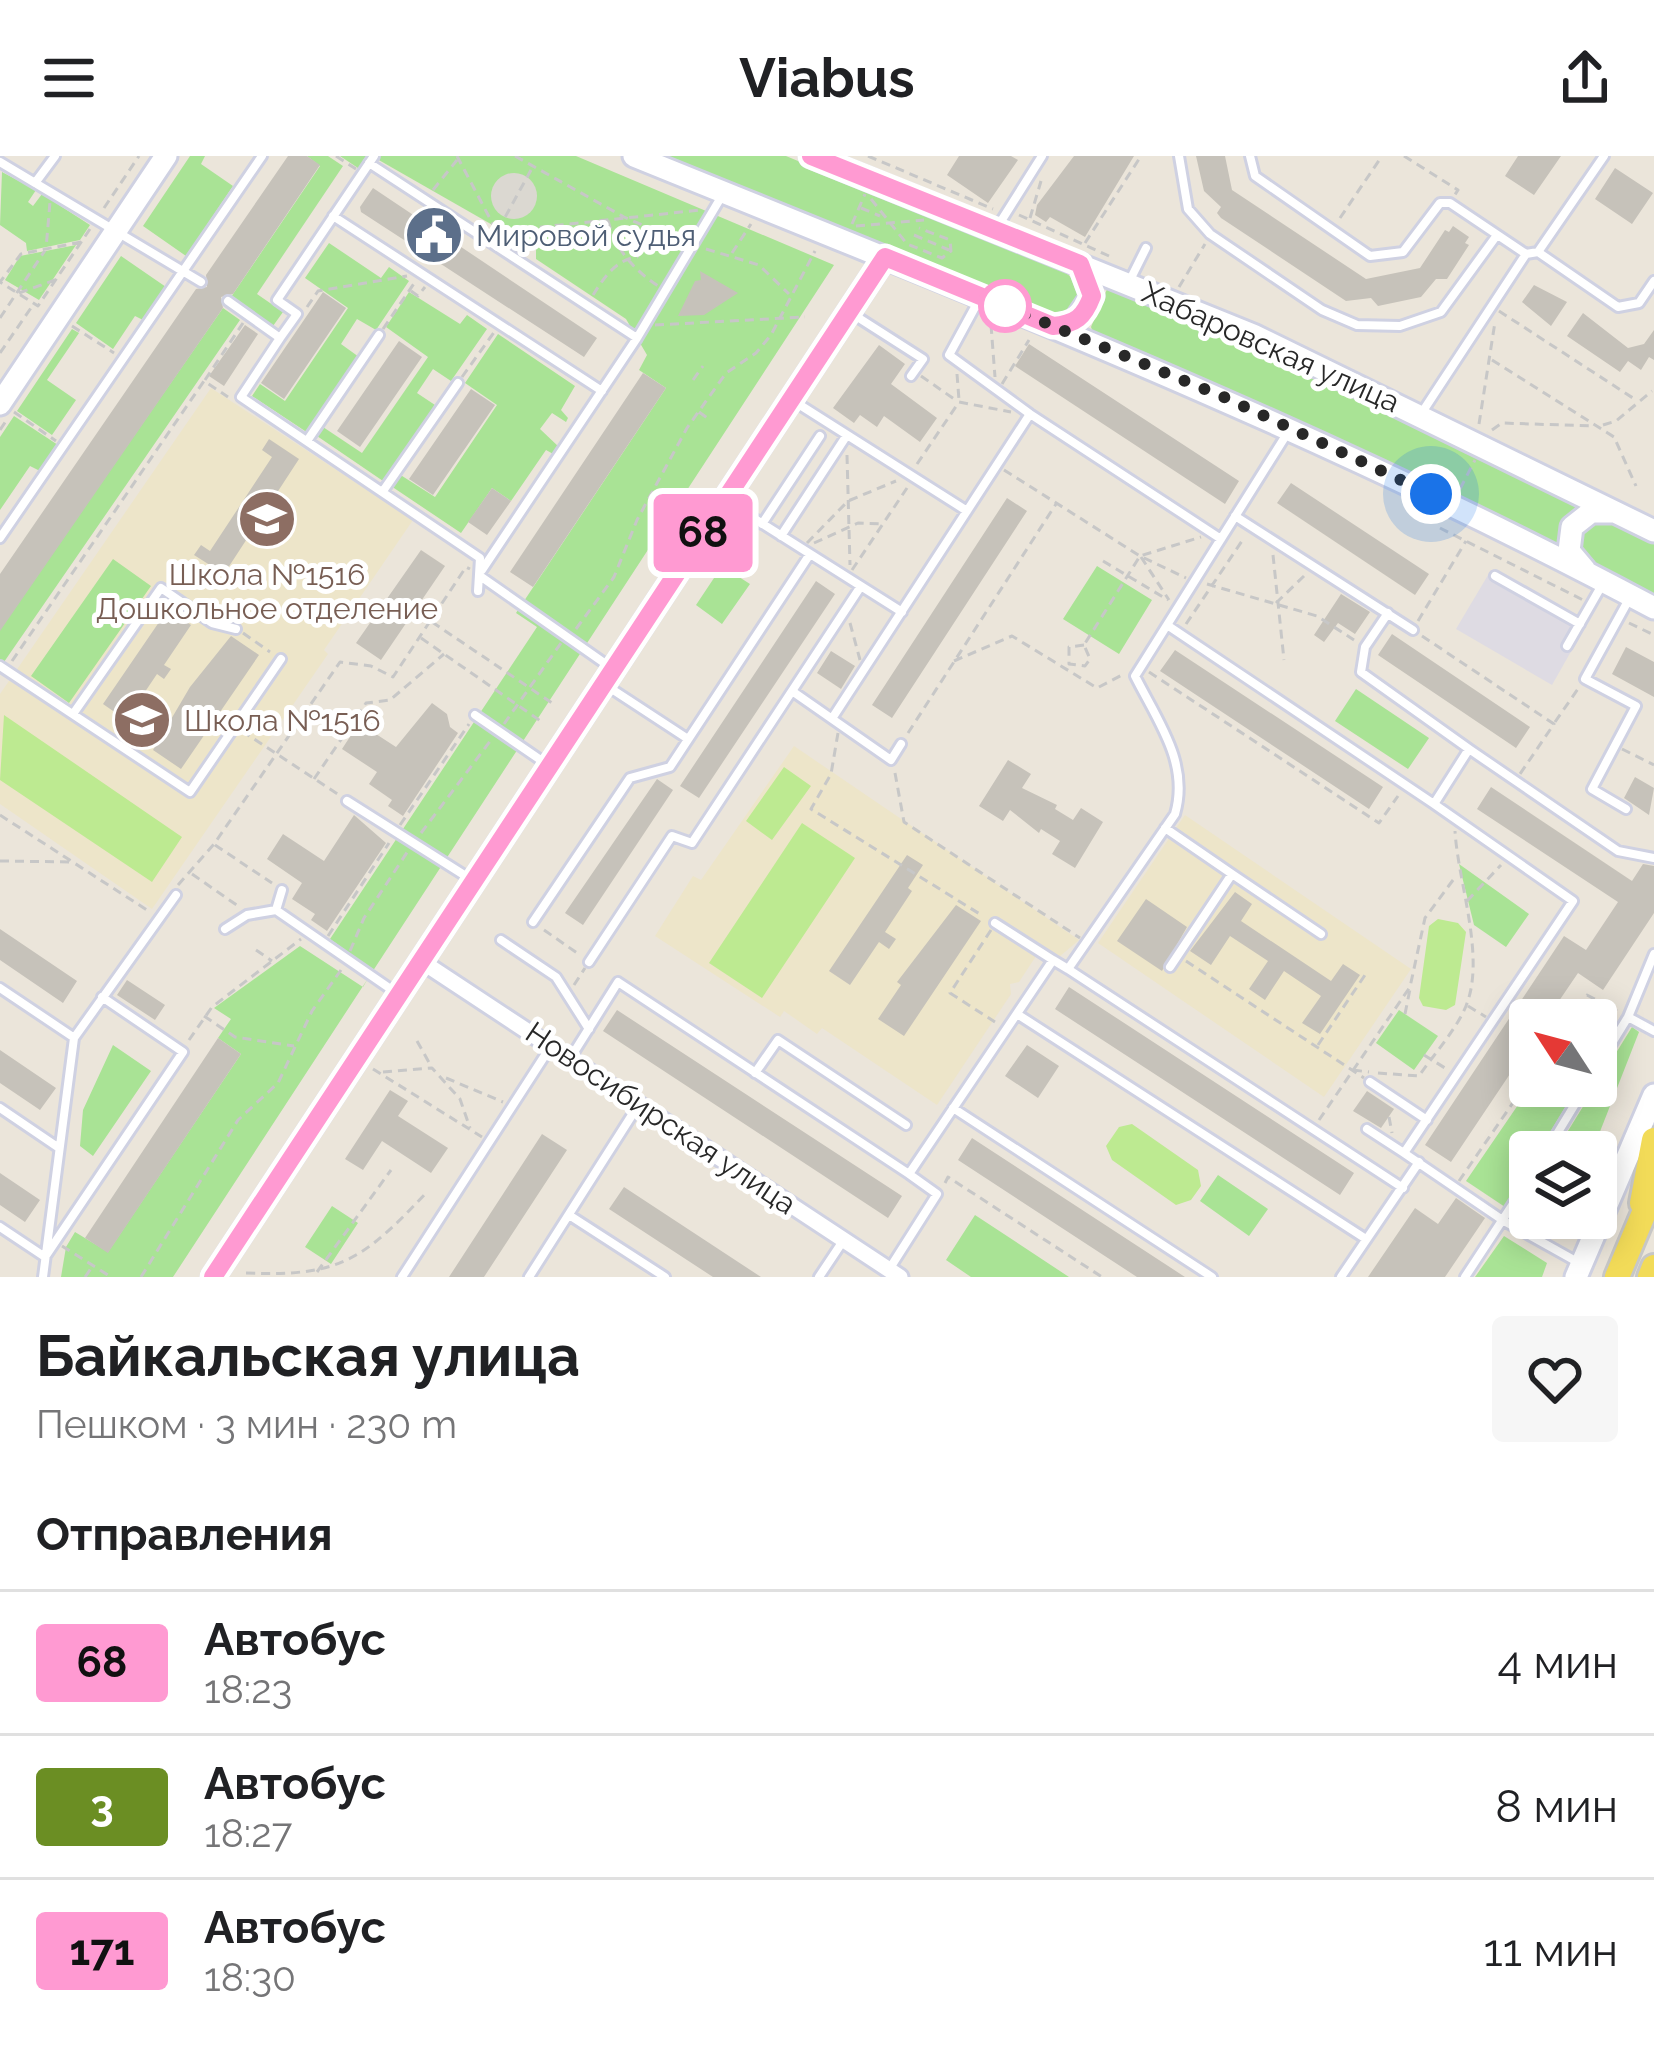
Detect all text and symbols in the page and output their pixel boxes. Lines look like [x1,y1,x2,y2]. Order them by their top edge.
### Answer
icon: menu [36,45,102,111]
icon: share [1552,45,1618,111]
text: Viabus [739,46,915,110]
public building icon: Мировой судья [403,204,465,266]
place label: Мировой судья [476,218,696,253]
street label: Хабаровская улица [1137,275,1405,419]
unlabelled marker [980,281,1030,331]
your location [1401,464,1461,524]
school or university icon: Школа №1516 Дошкольное отделение [236,488,298,550]
line badge: 68 [649,494,757,572]
text: 68 [678,508,728,557]
place label: Школа №1516 Дошкольное отделение [96,557,438,626]
school or university icon: Школа №1516 [111,689,173,751]
place label: Школа №1516 [184,703,381,738]
north arrow [1509,999,1617,1107]
map controls [1509,999,1617,1239]
street label: Новосибирская улица [519,1015,803,1221]
button: layers [1509,1131,1617,1239]
button: heart [1492,1316,1618,1442]
text: Байкальская улица [36,1322,580,1389]
text: Пешком · 3 мин · 230 m [36,1401,457,1447]
text: Отправления [36,1508,333,1561]
text: Автобус [204,1613,386,1666]
text: 4 мин [1497,1636,1618,1689]
text: 68 [77,1638,127,1687]
text: 18:23 [204,1666,292,1712]
text: Автобус [204,1757,386,1810]
text: 8 мин [1495,1780,1618,1833]
text: 3 [90,1782,114,1831]
text: 18:27 [204,1810,292,1856]
text: Автобус [204,1901,386,1954]
text: 11 мин [1483,1924,1618,1977]
text: 171 [69,1926,135,1975]
text: 18:30 [204,1954,296,2000]

